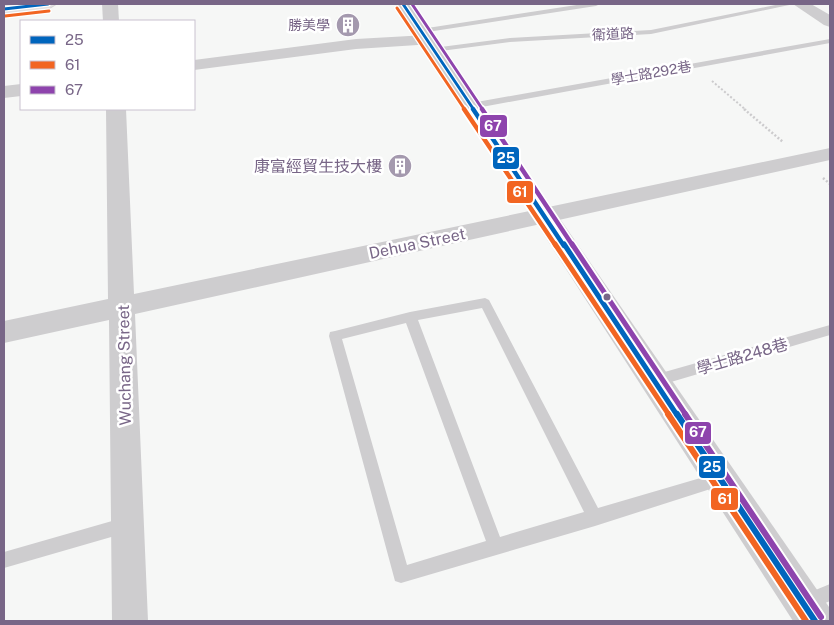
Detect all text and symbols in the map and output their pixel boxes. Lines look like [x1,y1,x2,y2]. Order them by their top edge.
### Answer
building icon: 勝美學 [335,12,361,38]
place label: 勝美學 [288,17,330,33]
legend [20,20,195,110]
street label: 衛道路 [592,25,634,43]
text: 25 [65,31,84,48]
text: 61 [65,56,80,73]
street label: 學士路292巷 [610,58,692,88]
text: 67 [65,81,83,98]
line badge: 67 [479,114,508,138]
text: 67 [484,118,502,134]
line badge: 25 [492,146,520,170]
text: 25 [497,150,515,166]
building icon: 康富經貿生技大樓 [387,153,413,179]
place label: 康富經貿生技大樓 [254,157,382,176]
line badge: 61 [506,180,534,204]
text: 61 [512,184,528,200]
street label: Dehua Street [367,224,467,263]
unlabelled marker [602,292,612,302]
street label: Wuchang Street [114,304,135,426]
street label: 學士路248巷 [694,334,790,379]
line badge: 67 [684,421,712,445]
text: 67 [689,424,707,440]
line badge: 25 [698,455,726,479]
text: 25 [703,459,721,475]
line badge: 61 [710,487,739,511]
text: 61 [717,491,733,507]

